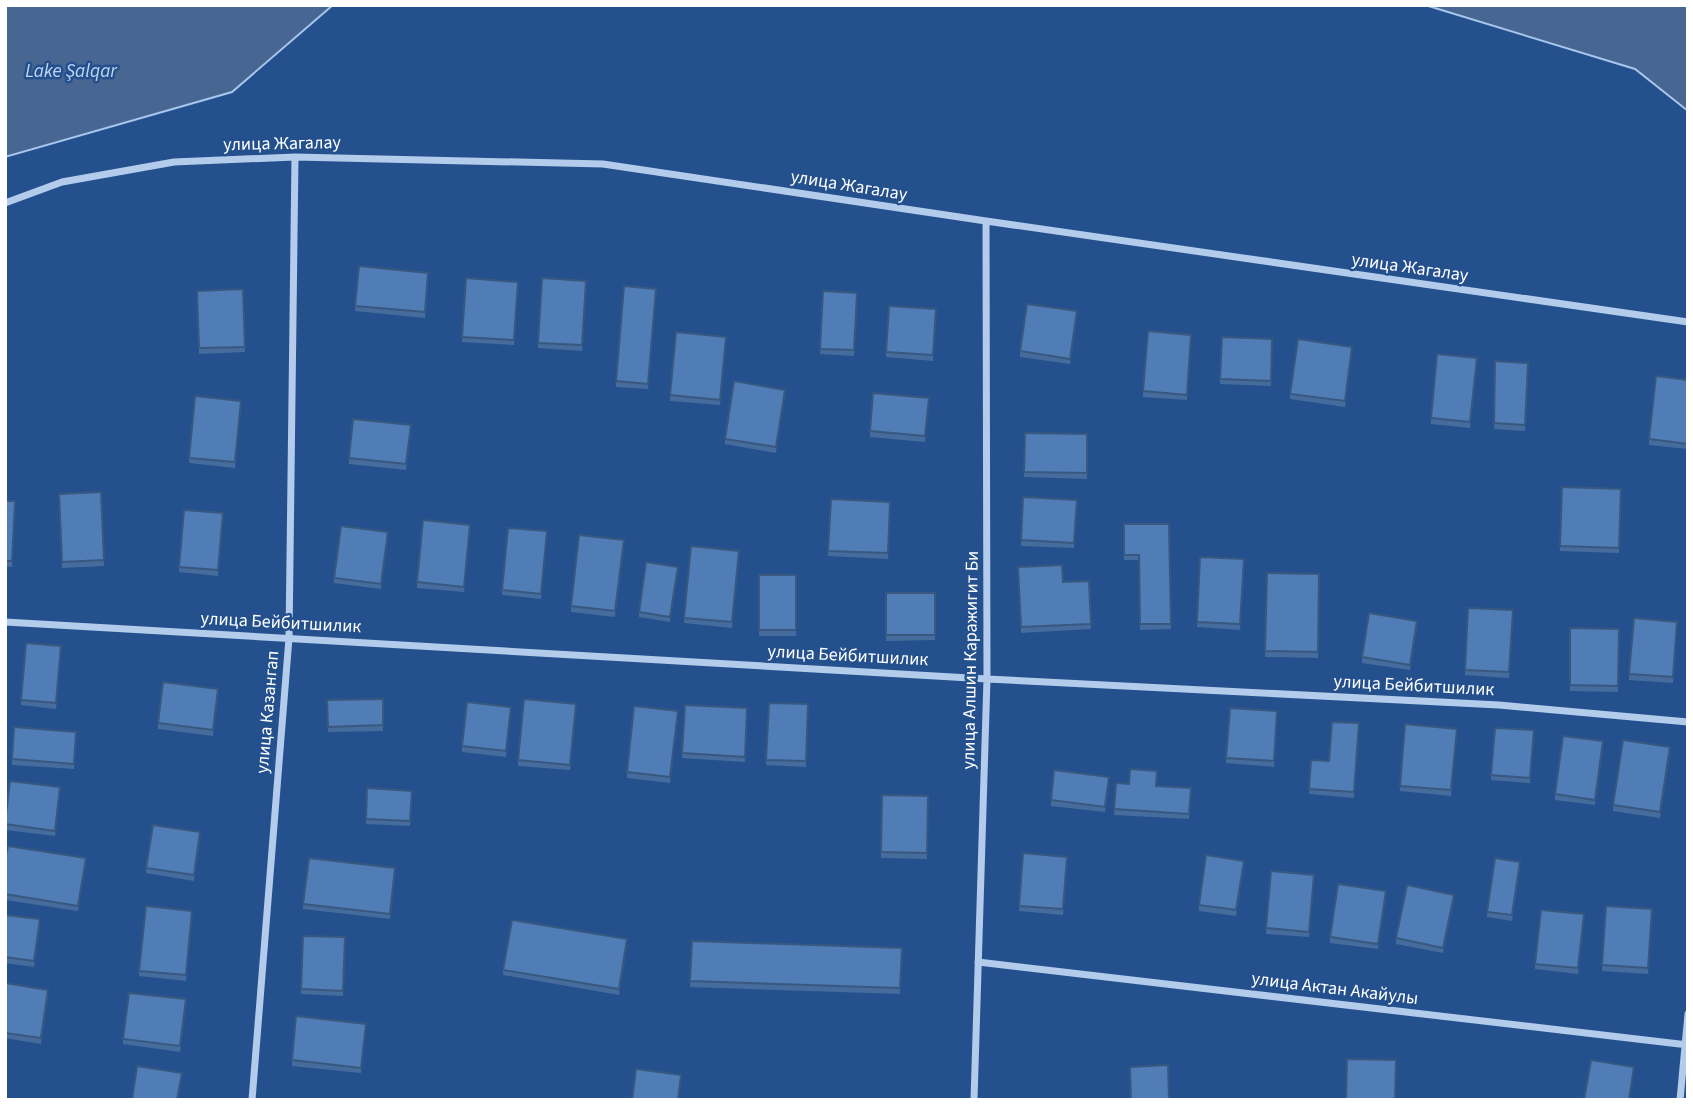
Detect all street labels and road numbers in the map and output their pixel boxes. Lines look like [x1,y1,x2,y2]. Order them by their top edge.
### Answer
street label: улица Жагалау [223,130,342,157]
street label: улица Жагалау [789,164,910,207]
street label: улица Жагалау [1350,247,1471,288]
street label: улица Алшин Каражигит Би [956,550,985,770]
street label: улица Бейбитшилик [200,606,362,639]
street label: улица Бейбитшилик [767,639,929,672]
street label: улица Казангап [250,649,285,775]
street label: улица Бейбитшилик [1333,669,1495,702]
street label: улица Актан Акайулы [1250,966,1420,1011]

